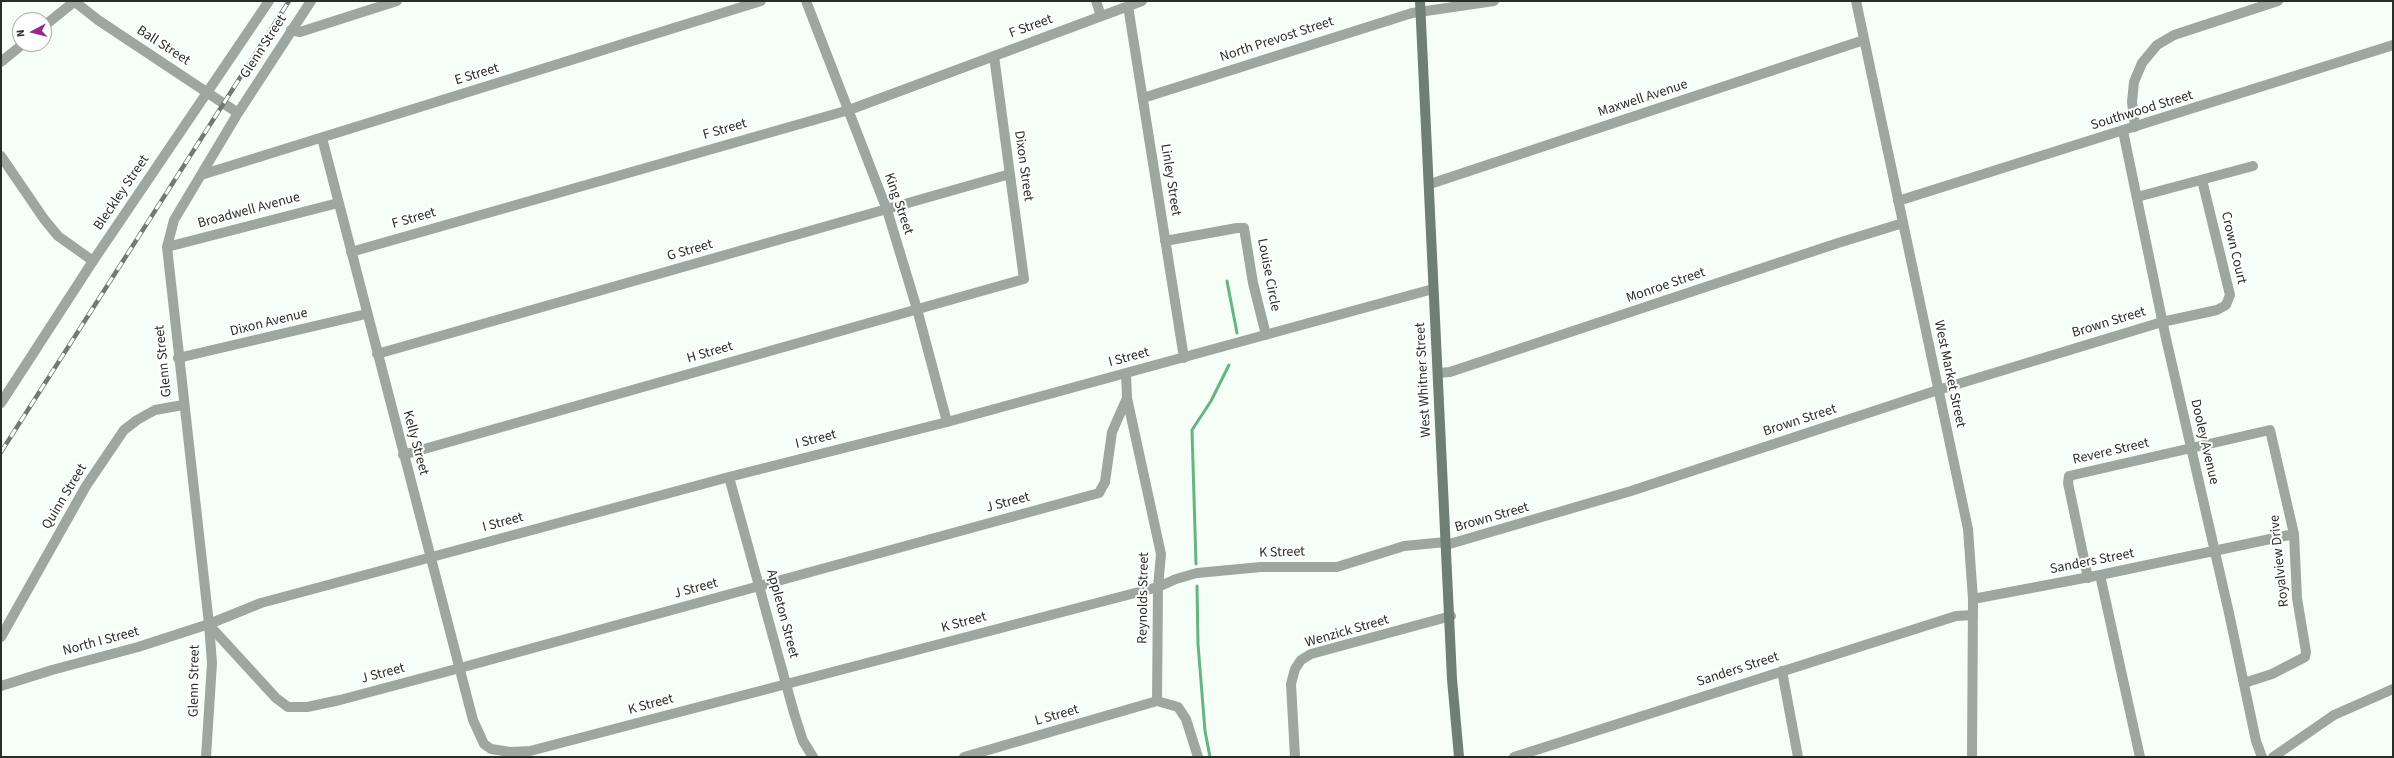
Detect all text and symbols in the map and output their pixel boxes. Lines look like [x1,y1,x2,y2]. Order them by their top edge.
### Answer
street label: F Street [1007,11,1055,43]
north arrow [12,12,52,52]
street label: Glenn Street [237,12,291,82]
street label: North Prevost Street [1218,14,1336,66]
street label: Ball Street [133,23,193,69]
text: N [13,29,28,38]
street label: E Street [453,60,501,90]
street label: Maxwell Avenue [1596,77,1690,121]
street label: Southwood Street [2089,87,2195,135]
street label: F Street [701,116,749,144]
street label: Dixon Street [1010,130,1036,202]
street label: Linley Street [1156,143,1184,217]
street label: Bleckley Street [91,152,153,234]
street label: King Street [880,171,916,237]
street label: Broadwell Avenue [196,189,302,233]
street label: F Street [390,205,438,233]
street label: Crown Court [2217,210,2249,286]
street label: G Street [665,237,715,265]
street label: Louise Circle [1253,237,1283,313]
street label: Monroe Street [1624,265,1708,307]
street label: Brown Street [2070,304,2148,342]
street label: Dixon Avenue [229,305,309,341]
street label: West Market Street [1929,319,1969,429]
street label: West Whitner Street [1413,322,1435,438]
street label: Glenn Street [152,324,176,398]
street label: H Street [685,338,735,368]
street label: I Street [1107,345,1151,371]
street label: Dooley Avenue [2186,398,2222,486]
street label: Brown Street [1761,401,1839,441]
street label: Kelly Street [398,409,432,477]
street label: I Street [794,427,838,453]
street label: Revere Street [2071,435,2151,469]
street label: Quinn Street [39,461,91,533]
street label: J Street [984,489,1032,517]
street label: Brown Street [1453,499,1531,537]
street label: I Street [481,510,525,536]
street label: Royalview Drive [2267,514,2293,608]
street label: K Street [1259,544,1305,562]
street label: Sanders Street [2048,546,2136,578]
street label: Reynolds Street [1135,552,1153,644]
street label: Appleton Street [762,568,802,660]
street label: J Street [672,575,720,603]
street label: K Street [940,609,988,637]
street label: Wenzick Street [1303,612,1391,652]
street label: North I Street [61,624,141,660]
street label: Glenn Street [186,645,204,717]
street label: Sanders Street [1695,649,1781,691]
street label: J Street [359,660,407,688]
street label: K Street [627,691,675,719]
street label: L Street [1033,702,1081,730]

